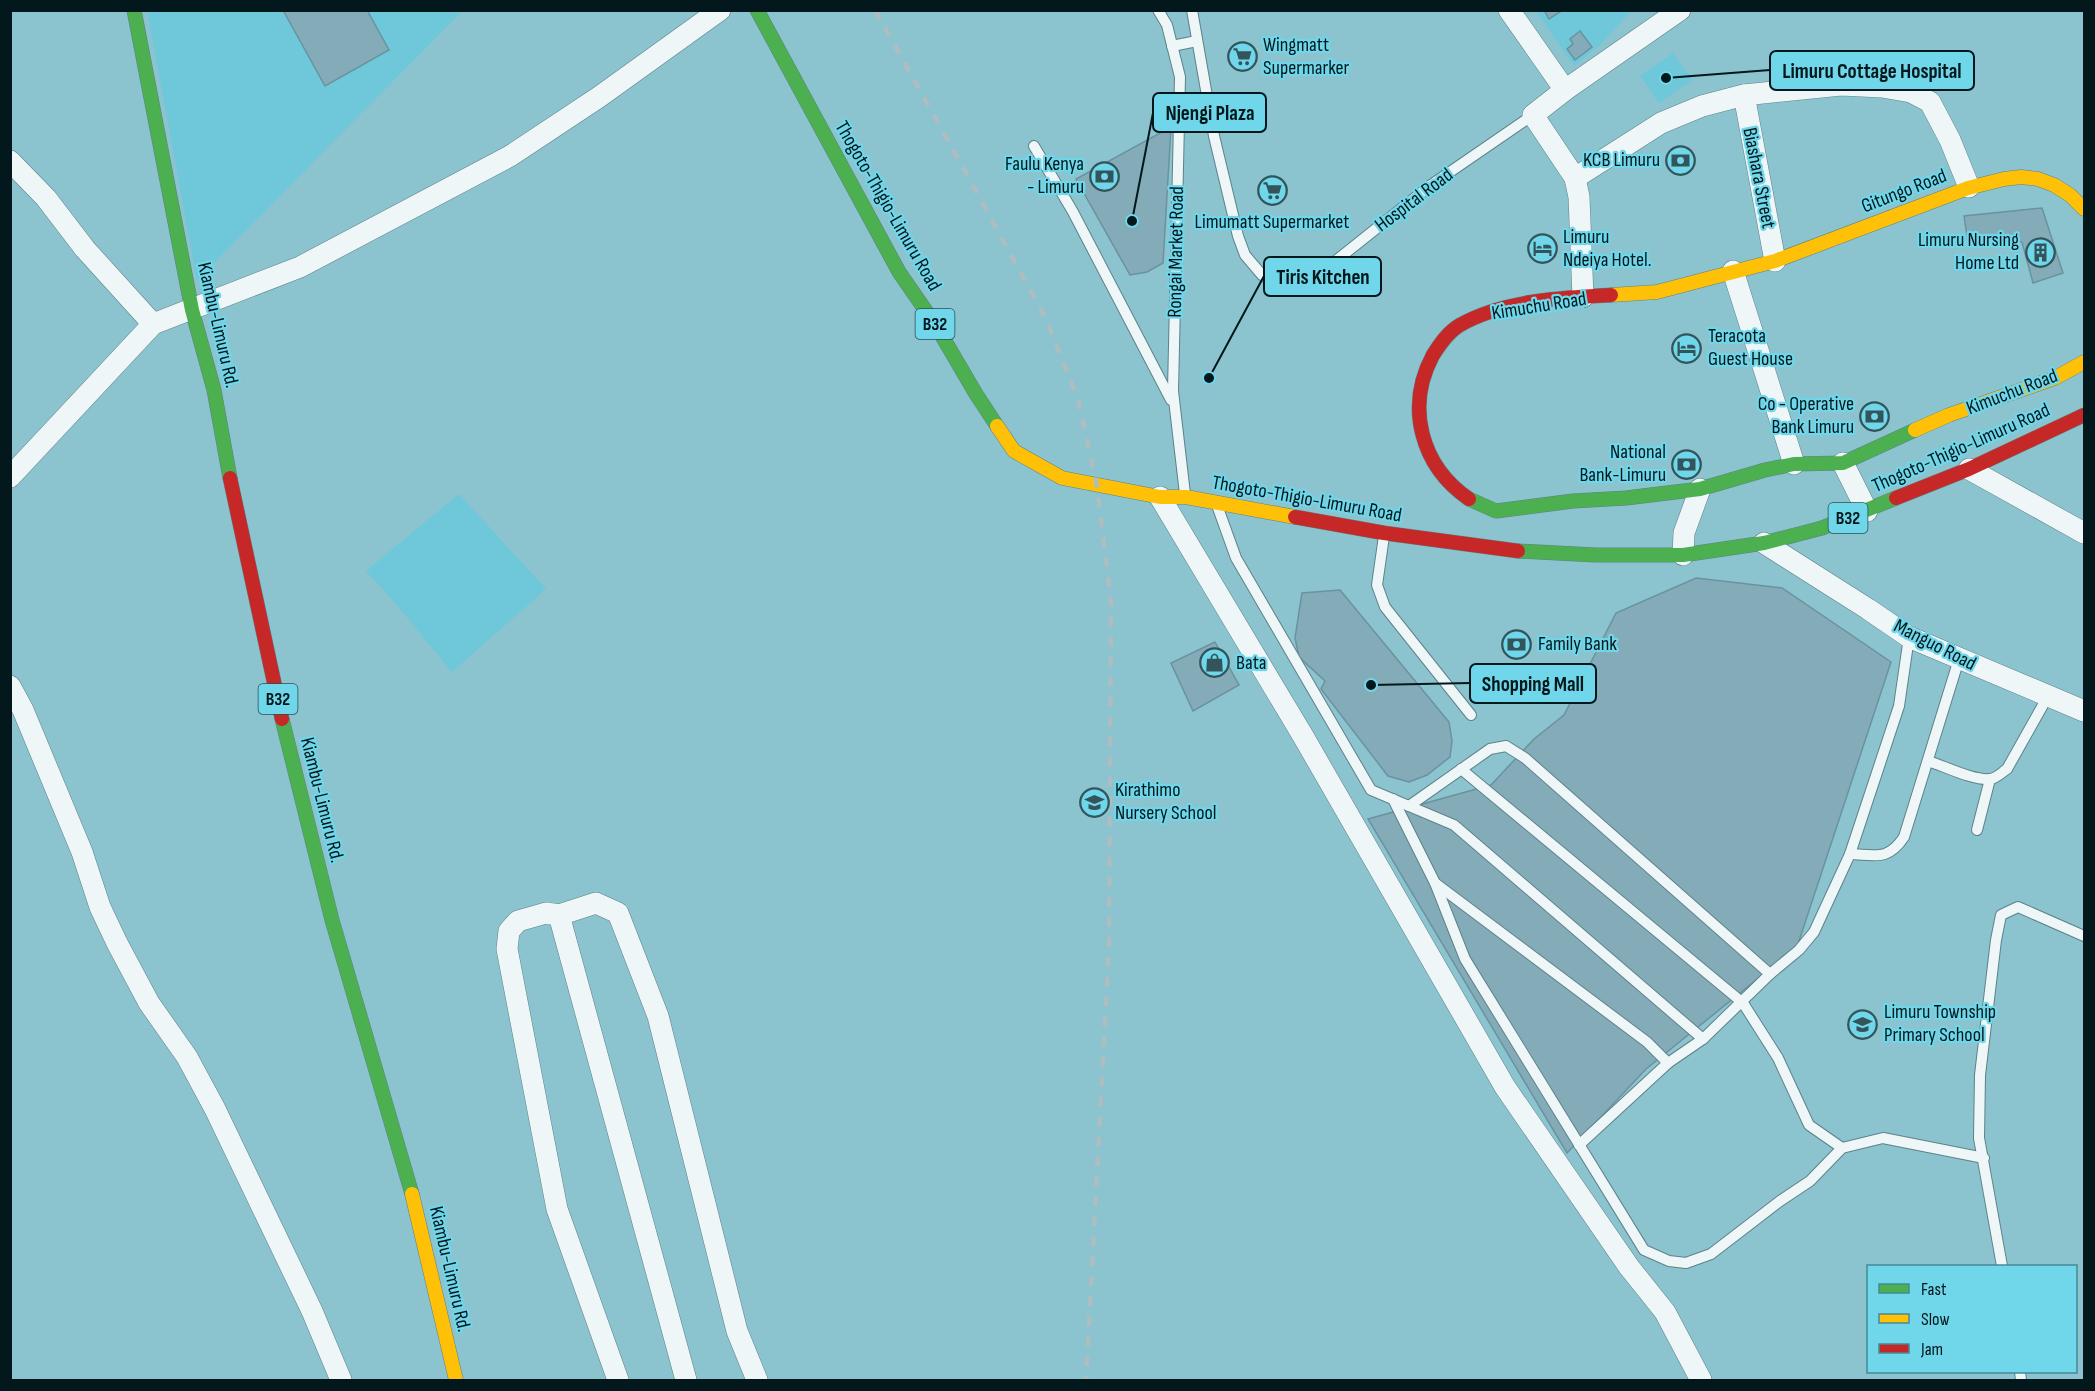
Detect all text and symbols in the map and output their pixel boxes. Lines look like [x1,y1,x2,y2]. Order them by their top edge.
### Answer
place label: Wingmatt Supermarker [1263,33,1350,80]
supermarket icon: Wingmatt Supermarker [1226,40,1258,72]
callout: Limuru Cottage Hospital [1770,51,1974,90]
text: Limuru Cottage Hospital [1782,59,1962,84]
callout: Njengi Plaza [1153,93,1266,132]
text: Njengi Plaza [1165,101,1255,126]
street label: Thogoto-Thigio-Limuru Road [830,117,946,295]
street label: Biashara Street [1737,126,1781,230]
bank icon: KCB Limuru [1665,144,1697,176]
place label: KCB Limuru [1583,148,1660,172]
place label: Faulu Kenya - Limuru [1005,152,1084,199]
bank icon: Faulu Kenya - Limuru [1089,160,1121,192]
street label: Hospital Road [1370,163,1458,237]
street label: Gitungo Road [1858,164,1950,218]
supermarket icon: Limumatt Supermarket [1256,175,1288,207]
street label: Rongai Market Road [1163,186,1189,318]
place label: Limumatt Supermarket [1195,210,1349,234]
place label: Limuru Ndeiya Hotel. [1563,225,1652,272]
place label: Limuru Nursing Home Ltd [1918,228,2019,275]
hotel icon: Limuru Ndeiya Hotel. [1526,232,1558,264]
building icon: Limuru Nursing Home Ltd [2024,236,2056,268]
callout: Tiris Kitchen [1264,257,1381,296]
street label: Kiambu-Limuru Rd. [192,260,244,390]
text: Tiris Kitchen [1276,265,1370,290]
street label: Kimuchu Road [1490,287,1588,325]
road number: B32 [916,309,954,339]
place label: Teracota Guest House [1708,324,1793,371]
hotel icon: Teracota Guest House [1671,332,1703,364]
street label: Kimuchu Road [1963,364,2061,420]
place label: Co - Operative Bank Limuru [1758,392,1854,439]
street label: Thogoto-Thigio-Limuru Road [1868,398,2054,498]
bank icon: Co - Operative Bank Limuru [1859,400,1891,432]
place label: National Bank-Limuru [1579,440,1666,487]
bank icon: National Bank-Limuru [1671,448,1703,480]
street label: Thogoto-Thigio-Limuru Road [1210,471,1404,527]
road number: B32 [1828,503,1868,533]
street label: Manguo Road [1890,614,1980,676]
bank icon: Family Bank [1501,628,1533,660]
place label: Family Bank [1538,632,1617,656]
shop icon: Bata [1199,647,1231,679]
place label: Bata [1236,651,1266,675]
callout: Shopping Mall [1470,664,1596,703]
text: Shopping Mall [1482,672,1584,697]
road number: B32 [258,684,298,714]
street label: Kiambu-Limuru Rd. [295,735,349,865]
place label: Kirathimo Nursery School [1115,778,1216,825]
school or university icon: Kirathimo Nursery School [1078,786,1110,818]
place label: Limuru Township Primary School [1884,1000,1996,1047]
school or university icon: Limuru Township Primary School [1847,1008,1879,1040]
street label: Kiambu-Limuru Rd. [424,1204,476,1334]
legend [1867,1265,2077,1373]
text: Fast [1921,1279,1947,1300]
text: Slow [1921,1309,1950,1330]
text: Jam [1920,1339,1943,1360]

